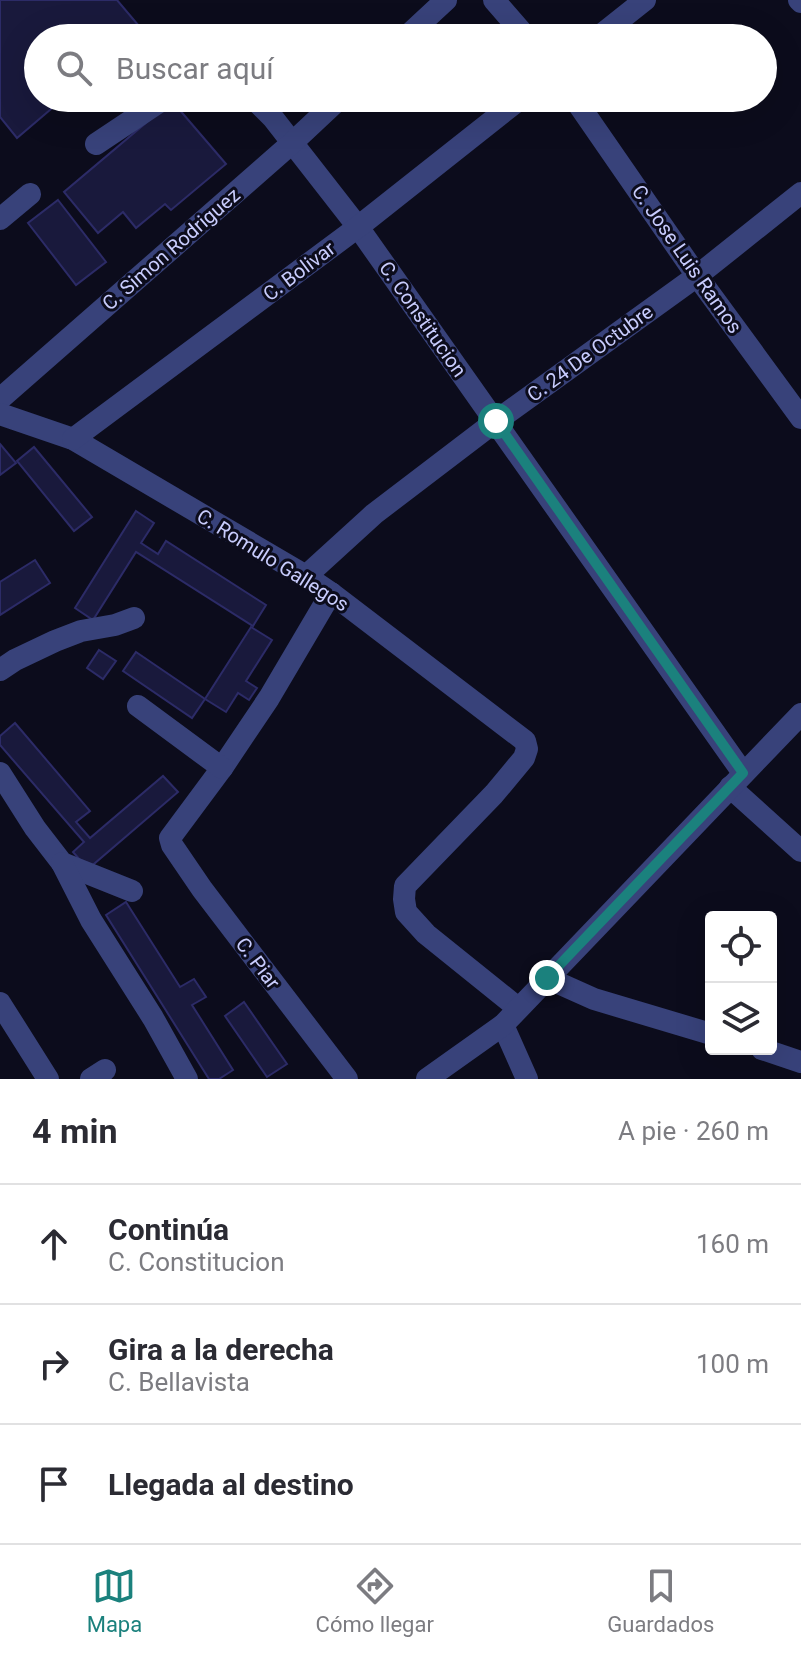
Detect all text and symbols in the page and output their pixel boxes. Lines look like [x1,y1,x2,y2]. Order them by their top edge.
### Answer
search box [24,24,777,112]
icon: search [52,46,96,90]
text: Buscar aquí [116,51,274,86]
street label: C. Jose Luis Ramos [627,180,747,338]
street label: C. Simon Rodriguez [97,183,245,315]
street label: C. Bolivar [258,236,340,306]
street label: C. Constitucion [374,256,472,382]
street label: C. 24 De Octubre [522,299,658,407]
route start [478,403,514,439]
street label: C. Romulo Gallegos [193,504,353,616]
map controls [705,911,777,1055]
button: locate [705,911,777,983]
street label: C. Piar [231,932,285,994]
route end [529,960,565,996]
button: layers [705,983,777,1055]
text: 4 min [32,1111,117,1151]
text: A pie · 260 m [618,1116,769,1146]
text: Continúa [108,1212,229,1247]
icon: ahead [32,1222,76,1266]
text: 160 m [696,1229,769,1259]
text: C. Constitucion [108,1247,285,1277]
text: Gira a la derecha [108,1332,334,1367]
icon: right [32,1342,76,1386]
text: 100 m [696,1349,769,1379]
text: C. Bellavista [108,1367,250,1397]
icon: arrive [32,1462,76,1506]
text: Llegada al destino [108,1467,354,1502]
tab: Mapa [87,1564,142,1637]
tab: Cómo llegar [316,1564,434,1637]
tab: Guardados [607,1564,714,1637]

